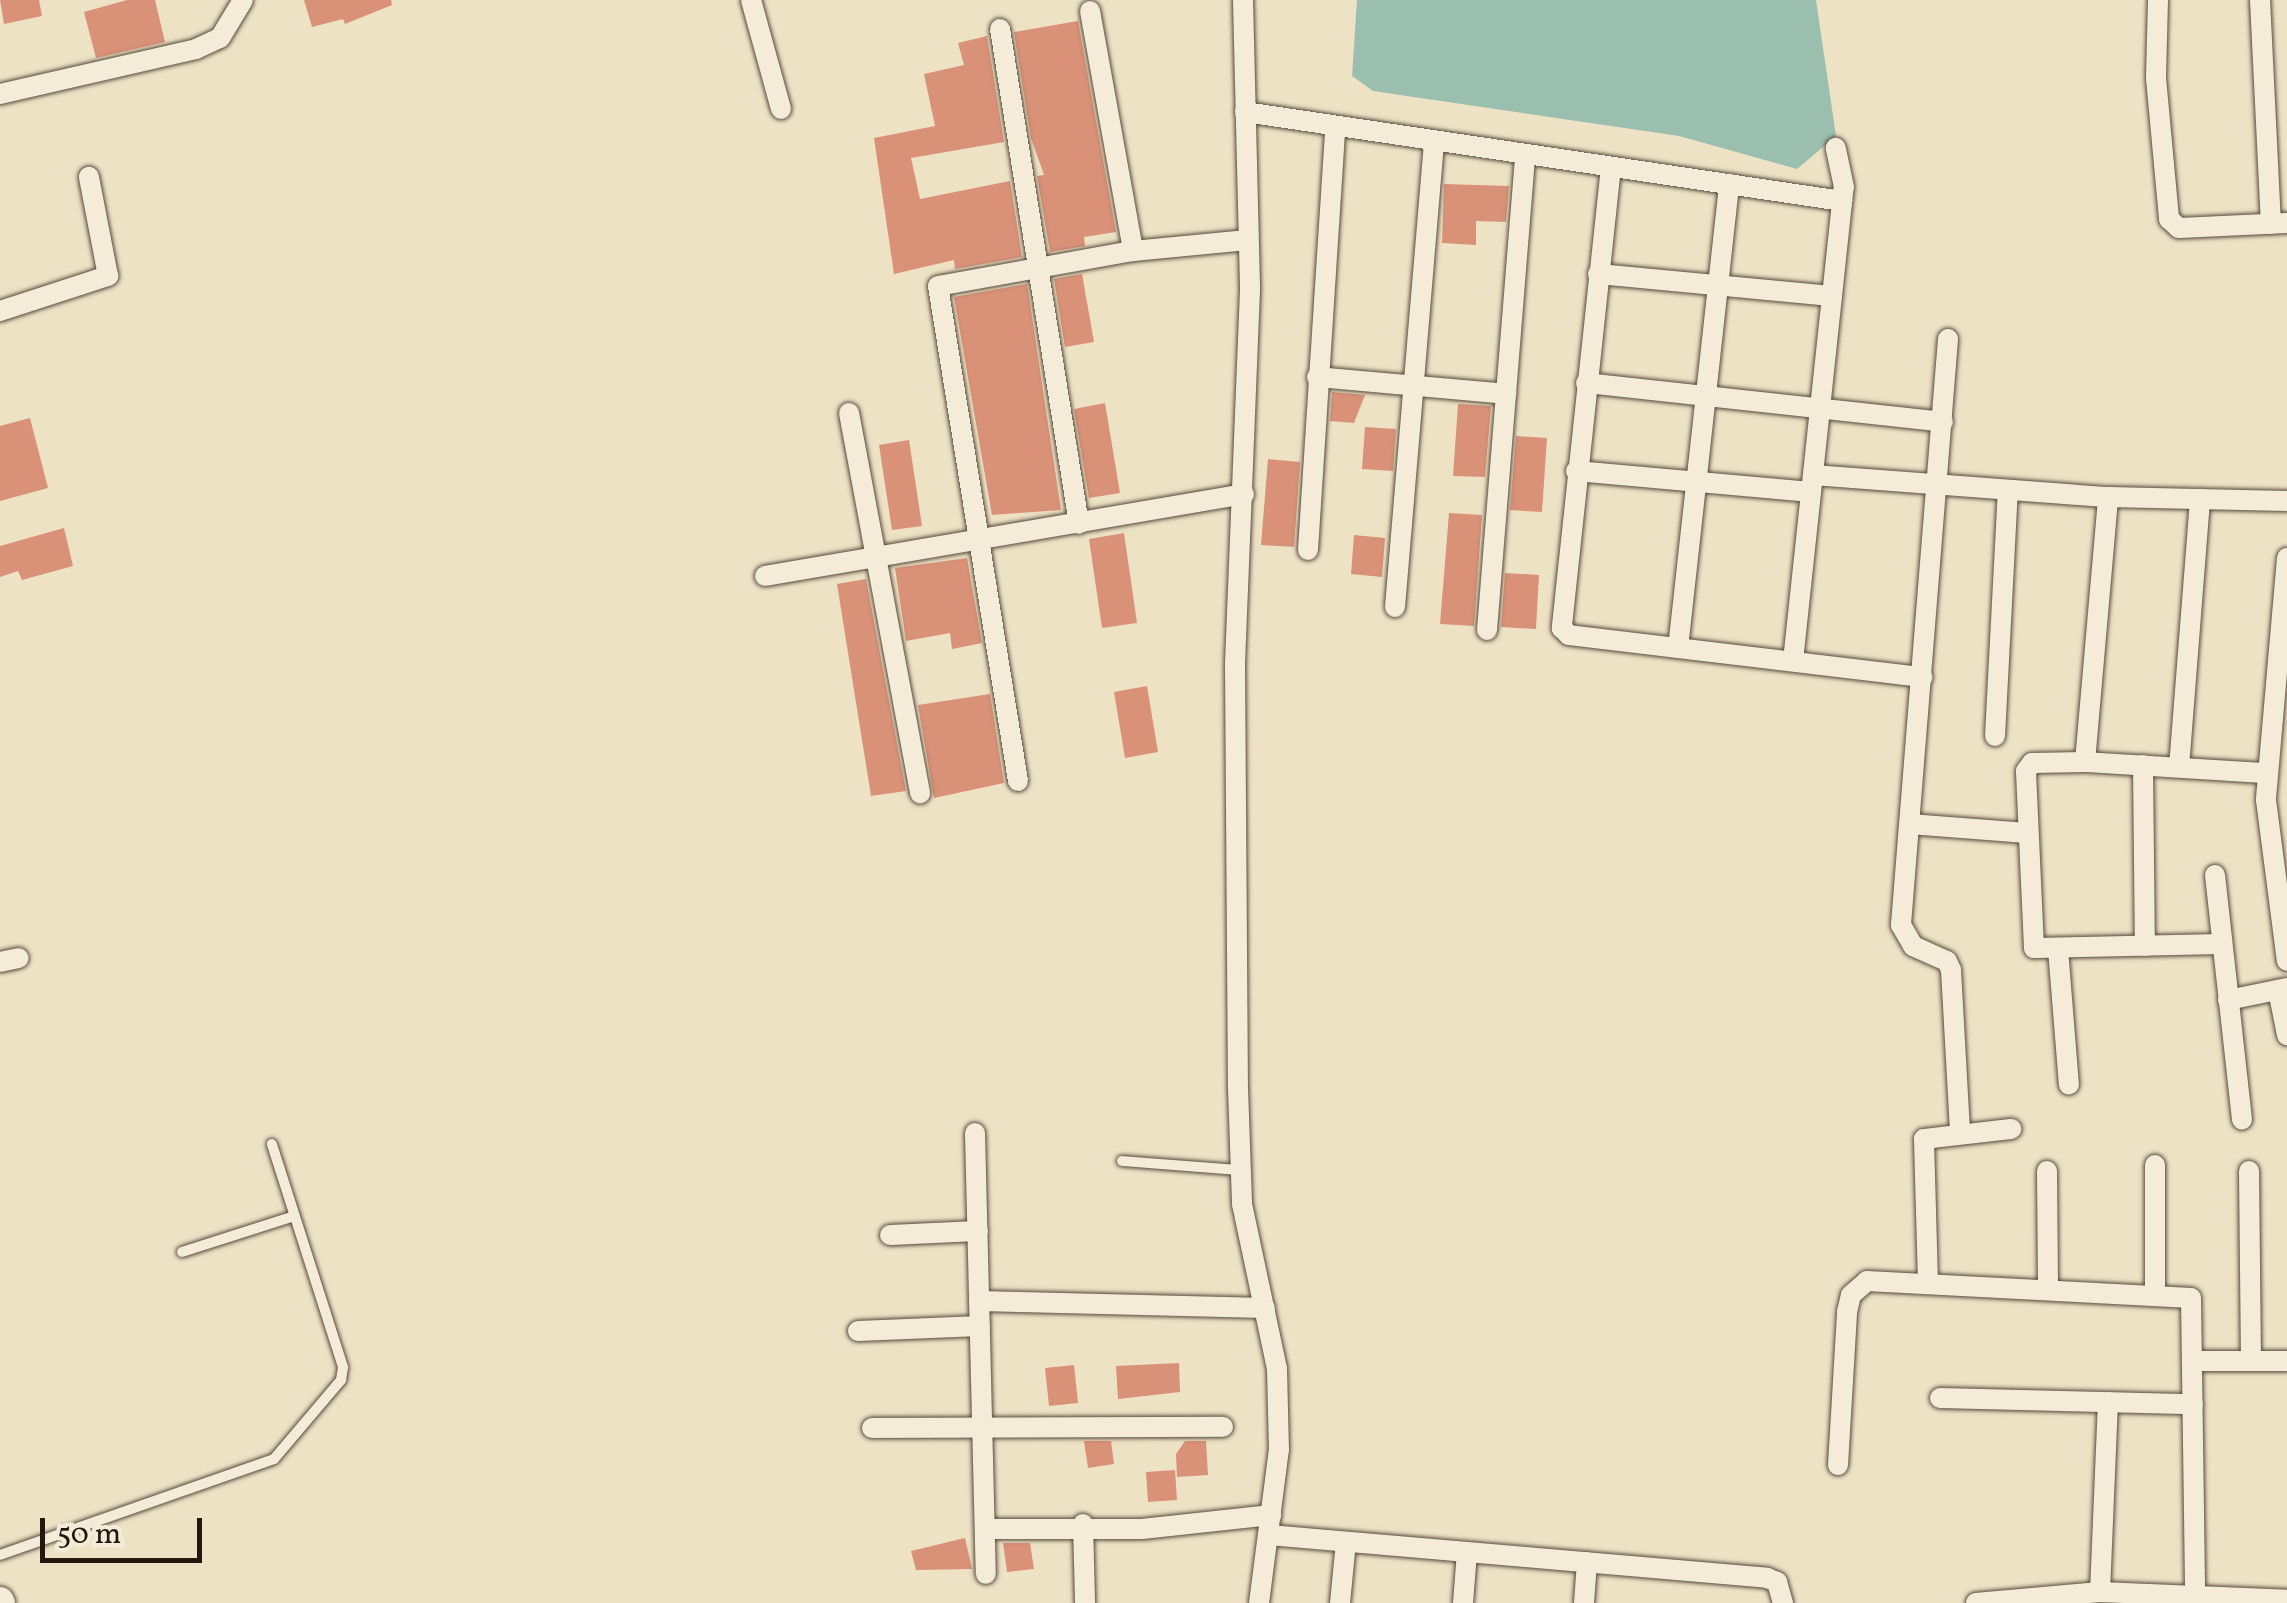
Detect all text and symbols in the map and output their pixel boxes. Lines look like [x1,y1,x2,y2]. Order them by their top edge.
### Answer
scale bar [45,1498,208,1560]
text: 50 m [57,1514,121,1556]

